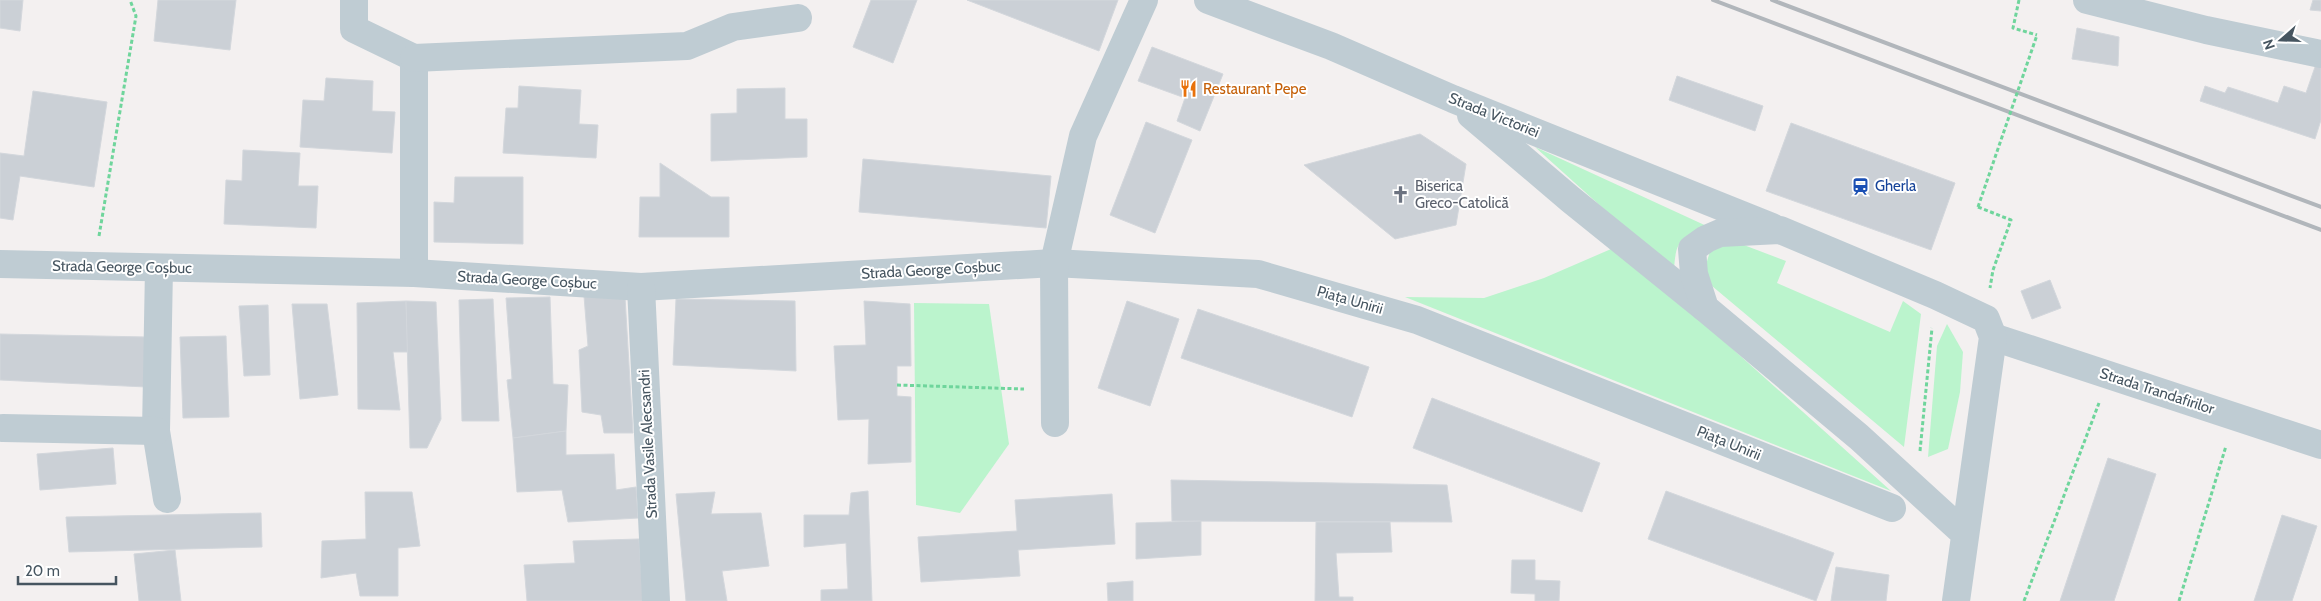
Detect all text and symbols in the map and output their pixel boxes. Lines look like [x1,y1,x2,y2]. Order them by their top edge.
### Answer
north arrow [2256,15,2306,65]
text: N [2259,37,2279,52]
restaurant icon: Restaurant Pepe [1179,79,1199,99]
place label: Restaurant Pepe [1203,80,1307,98]
street label: Strada Victoriei [1446,89,1542,141]
station icon: Gherla [1851,176,1871,196]
place label: Biserica Greco-Catolică [1415,177,1510,212]
place label: Gherla [1875,177,1917,195]
church icon: Biserica Greco-Catolică [1391,185,1411,205]
street label: Strada George Coșbuc [52,257,192,278]
street label: Strada George Coșbuc [861,257,1002,284]
street label: Strada George Coșbuc [457,267,598,294]
street label: Piața Unirii [1315,282,1385,319]
street label: Strada Trandafirilor [2098,364,2217,418]
street label: Strada Vasile Alecsandri [635,369,661,519]
street label: Piața Unirii [1694,422,1764,465]
scale bar [18,554,115,586]
text: 20 m [25,562,60,580]

